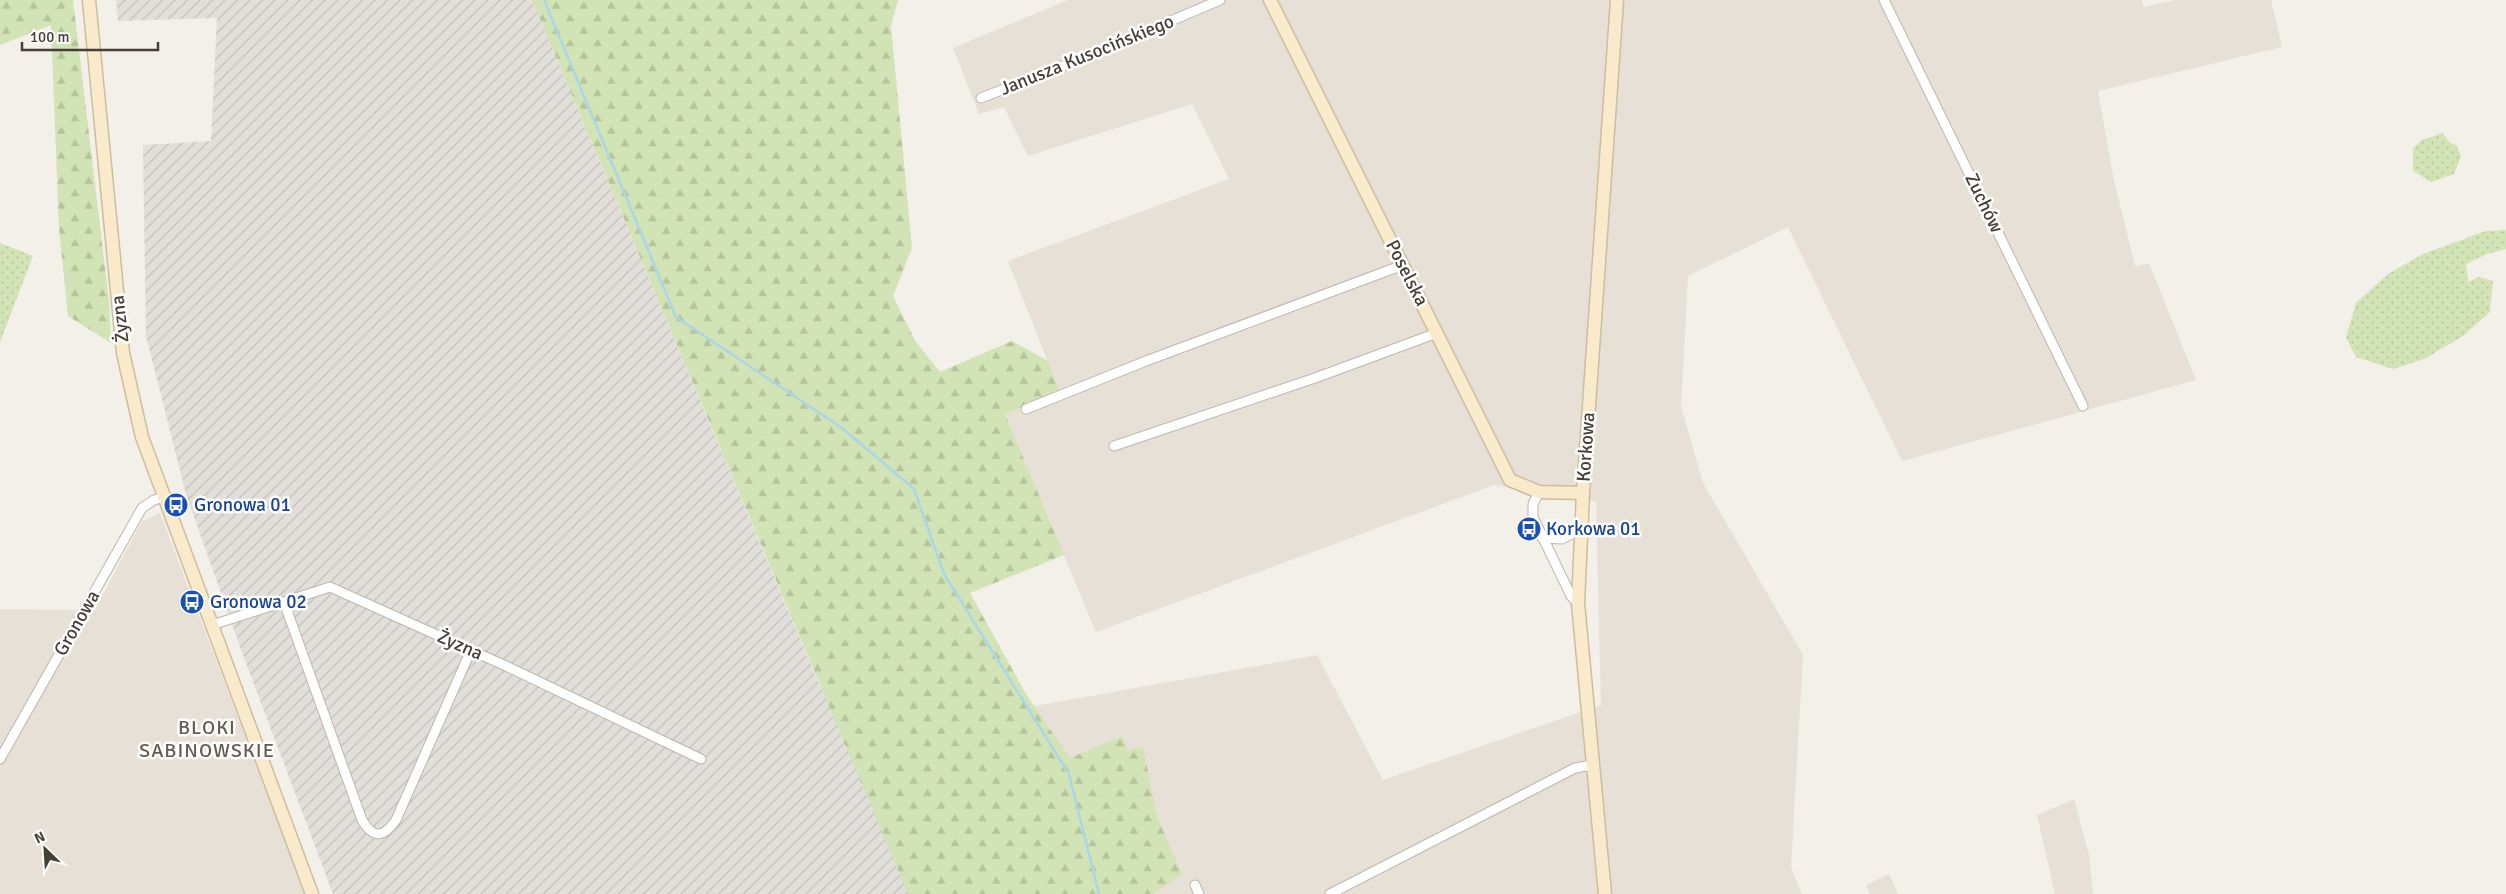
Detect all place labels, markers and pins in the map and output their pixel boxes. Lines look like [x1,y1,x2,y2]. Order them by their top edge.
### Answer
bus stop icon: Gronowa 01 [163,492,189,518]
place label: Gronowa 01 [194,493,291,517]
bus stop icon: Korkowa 01 [1516,516,1542,542]
place label: Korkowa 01 [1546,517,1641,541]
bus stop icon: Gronowa 02 [179,589,205,615]
place label: Gronowa 02 [210,590,307,614]

